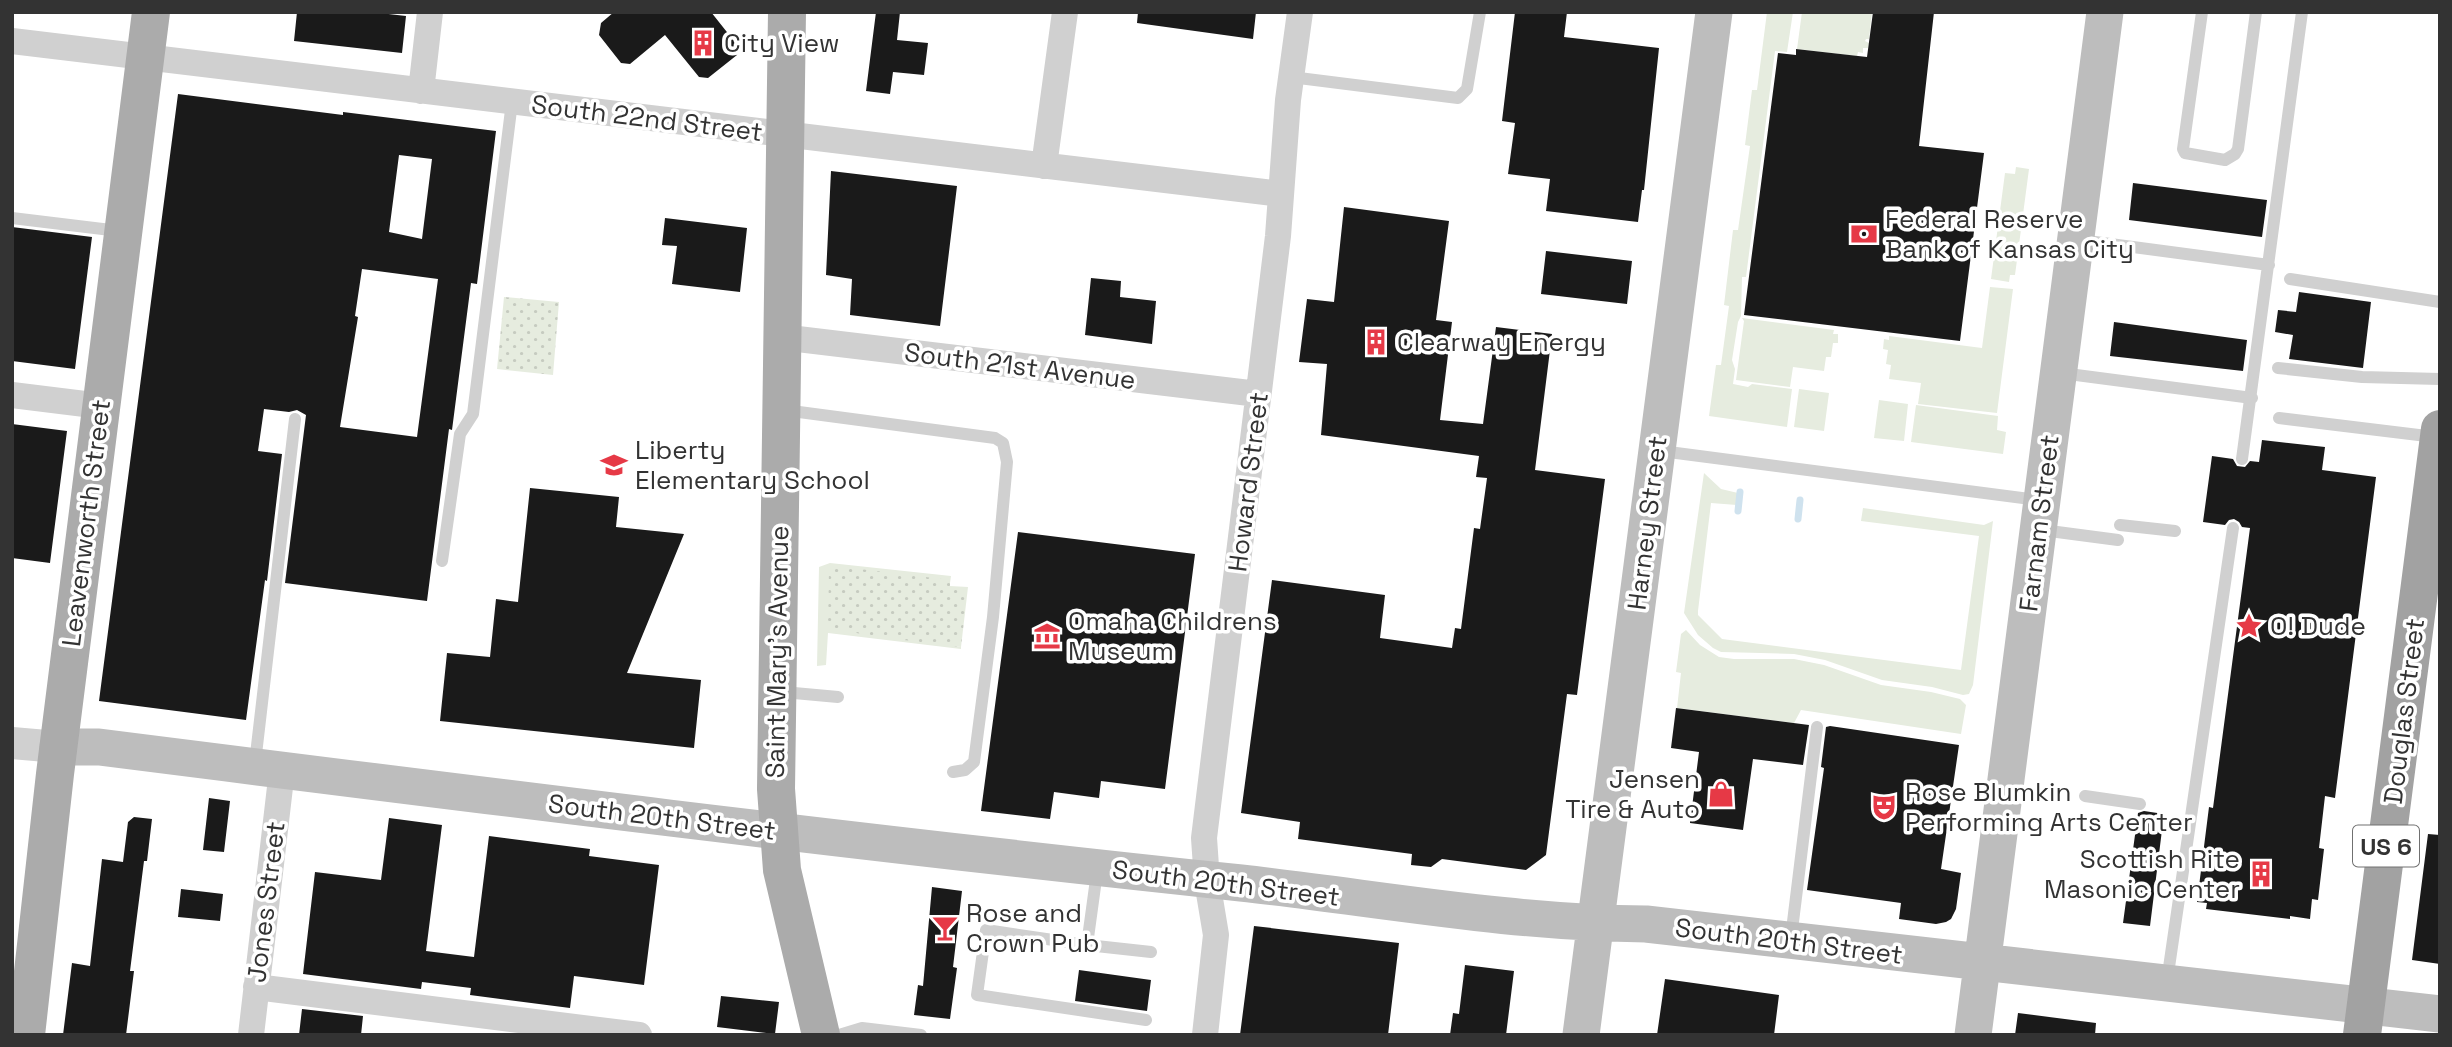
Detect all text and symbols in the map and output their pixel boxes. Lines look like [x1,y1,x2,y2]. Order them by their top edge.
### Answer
place label: City View [724,26,840,60]
building icon: City View [688,28,718,58]
street label: South 22nd Street [529,87,765,149]
place label: Federal Reserve Bank of Kansas City [1885,202,2134,266]
bank icon: Federal Reserve Bank of Kansas City [1849,219,1879,249]
place label: Clearway Energy [1397,325,1606,359]
building icon: Clearway Energy [1361,327,1391,357]
street label: South 21st Avenue [903,335,1137,397]
street label: Howard Street [1220,390,1276,574]
street label: Leavenworth Street [54,397,118,649]
place label: Liberty Elementary School [635,433,870,497]
street label: Farnam Street [2011,433,2067,613]
street label: Harney Street [1619,434,1675,612]
school or university icon: Liberty Elementary School [599,450,629,480]
street label: Saint Mary's Avenue [758,525,796,779]
place label: Omaha Childrens Museum [1068,604,1277,668]
place label: O! Dude [2270,609,2366,643]
place icon: O! Dude [2234,611,2264,641]
street label: Douglas Street [2376,616,2432,806]
museum icon: Omaha Childrens Museum [1032,621,1062,651]
place label: Jensen Tire & Auto [1565,762,1700,826]
place label: Rose Blumkin Performing Arts Center [1905,775,2193,839]
shop icon: Jensen Tire & Auto [1706,779,1736,809]
street label: South 20th Street [546,786,778,848]
theatre icon: Rose Blumkin Performing Arts Center [1869,792,1899,822]
street label: Jones Street [239,820,293,984]
road number: US 6 [2353,826,2419,866]
place label: Scottish Rite Masonic Center [2044,842,2240,906]
street label: South 20th Street [1110,852,1342,914]
building icon: Scottish Rite Masonic Center [2246,859,2276,889]
place label: Rose and Crown Pub [966,896,1100,960]
street label: South 20th Street [1673,910,1905,972]
bar icon: Rose and Crown Pub [930,913,960,943]

